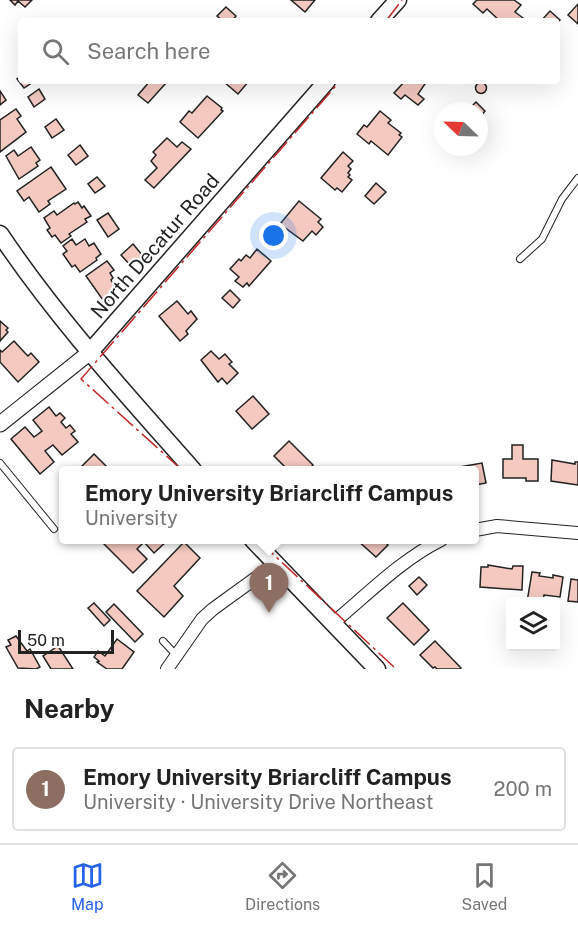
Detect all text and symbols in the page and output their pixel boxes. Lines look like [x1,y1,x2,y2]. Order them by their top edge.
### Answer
search box [18,18,560,84]
icon: search [39,35,72,68]
text: Search here [87,38,211,64]
north arrow [434,102,488,156]
street label: North Decatur Road [86,169,224,323]
your location [259,221,288,250]
popup [59,466,479,544]
text: Emory University Briarcliff Campus [85,480,453,506]
text: University [85,506,178,530]
pin: 1 [250,564,288,613]
map controls [506,597,560,651]
button: layers [506,597,560,651]
scale bar [18,627,114,654]
text: 50 m [27,631,65,650]
text: Nearby [24,693,114,724]
text: Emory University Briarcliff Campus [83,764,452,790]
text: 1 [41,777,50,801]
text: 200 m [494,777,552,801]
text: University · University Drive Northeast [83,790,433,814]
tab: Map [71,859,104,914]
tab: Directions [245,859,320,914]
tab: Saved [462,859,507,914]

